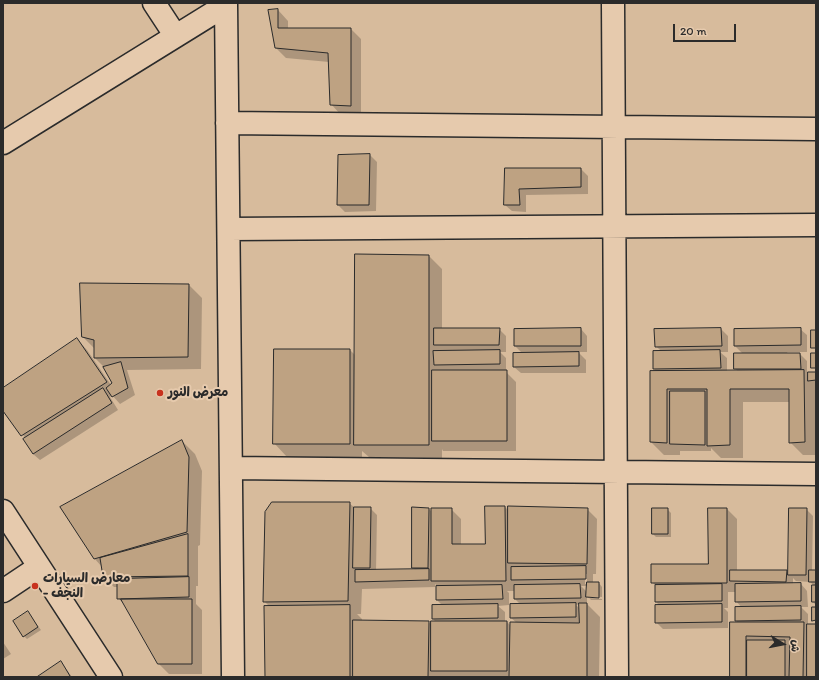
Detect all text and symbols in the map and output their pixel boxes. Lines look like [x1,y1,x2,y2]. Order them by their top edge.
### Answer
scale bar [675,16,738,42]
text: 20 m [680,24,707,38]
place label: معرض النور [168,385,228,401]
marker: معرض النور [155,388,165,398]
place label: معارض السيارات - النجف [43,571,130,602]
marker: معارض السيارات - النجف [30,581,40,591]
north arrow [763,624,803,664]
text: ش [788,639,803,653]

